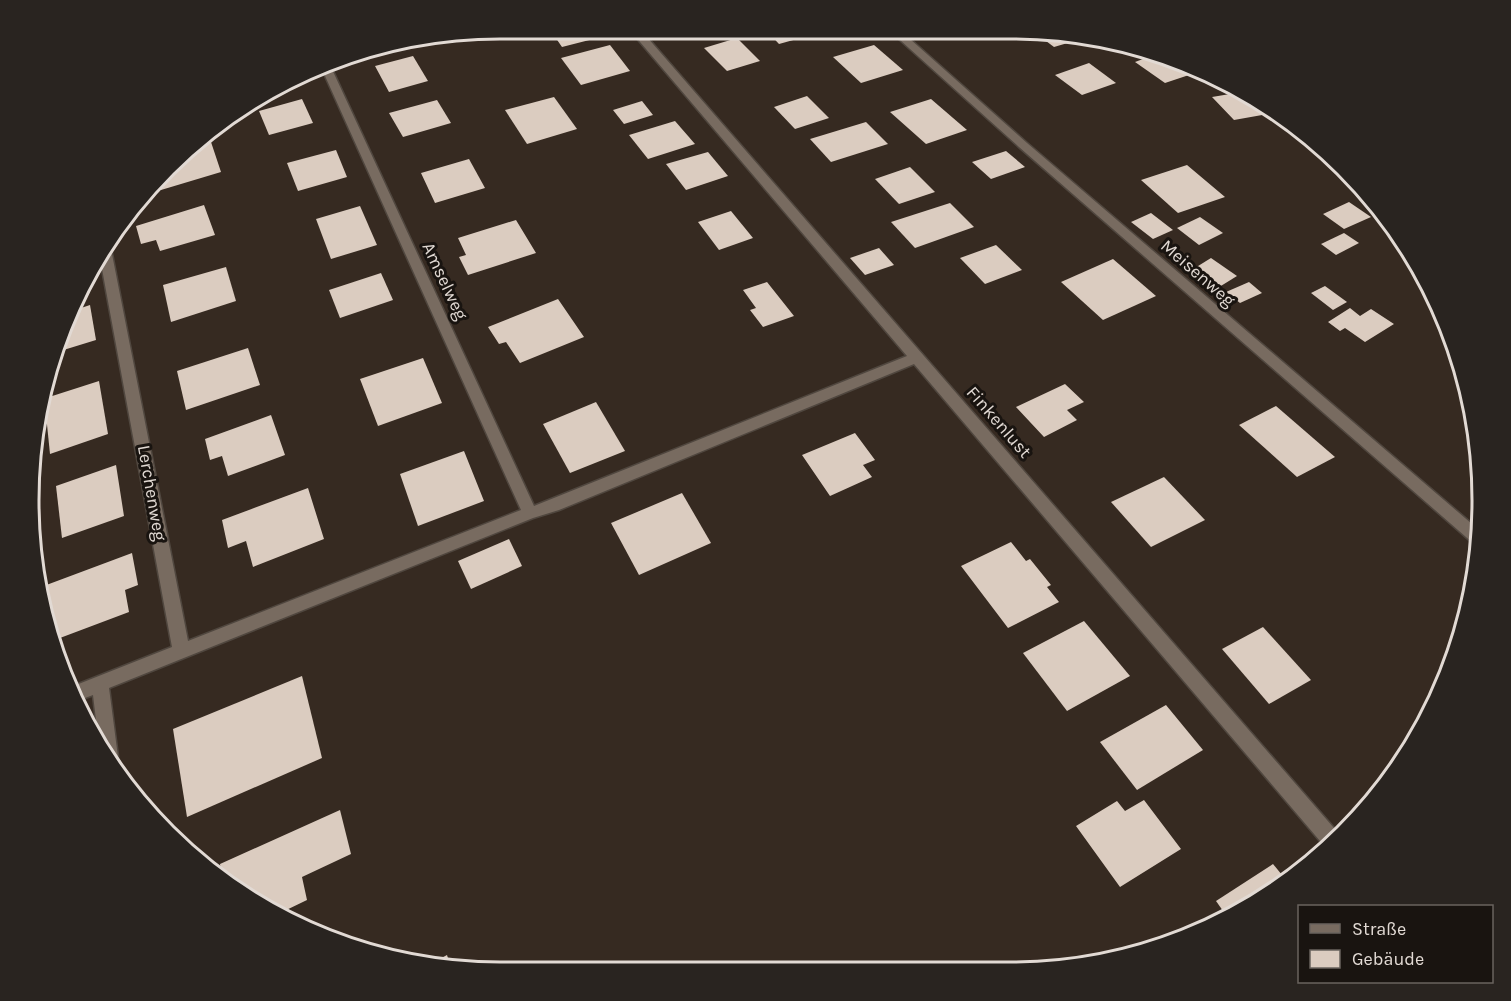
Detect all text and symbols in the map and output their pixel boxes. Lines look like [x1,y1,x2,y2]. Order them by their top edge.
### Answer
street label: Meisenweg [1156,235,1240,311]
street label: Amselweg [417,239,473,323]
street label: Finkenlust [962,382,1036,463]
street label: Lerchenweg [133,443,171,543]
legend [1298,905,1493,983]
text: Straße [1352,918,1406,940]
text: Gebäude [1352,948,1424,970]

